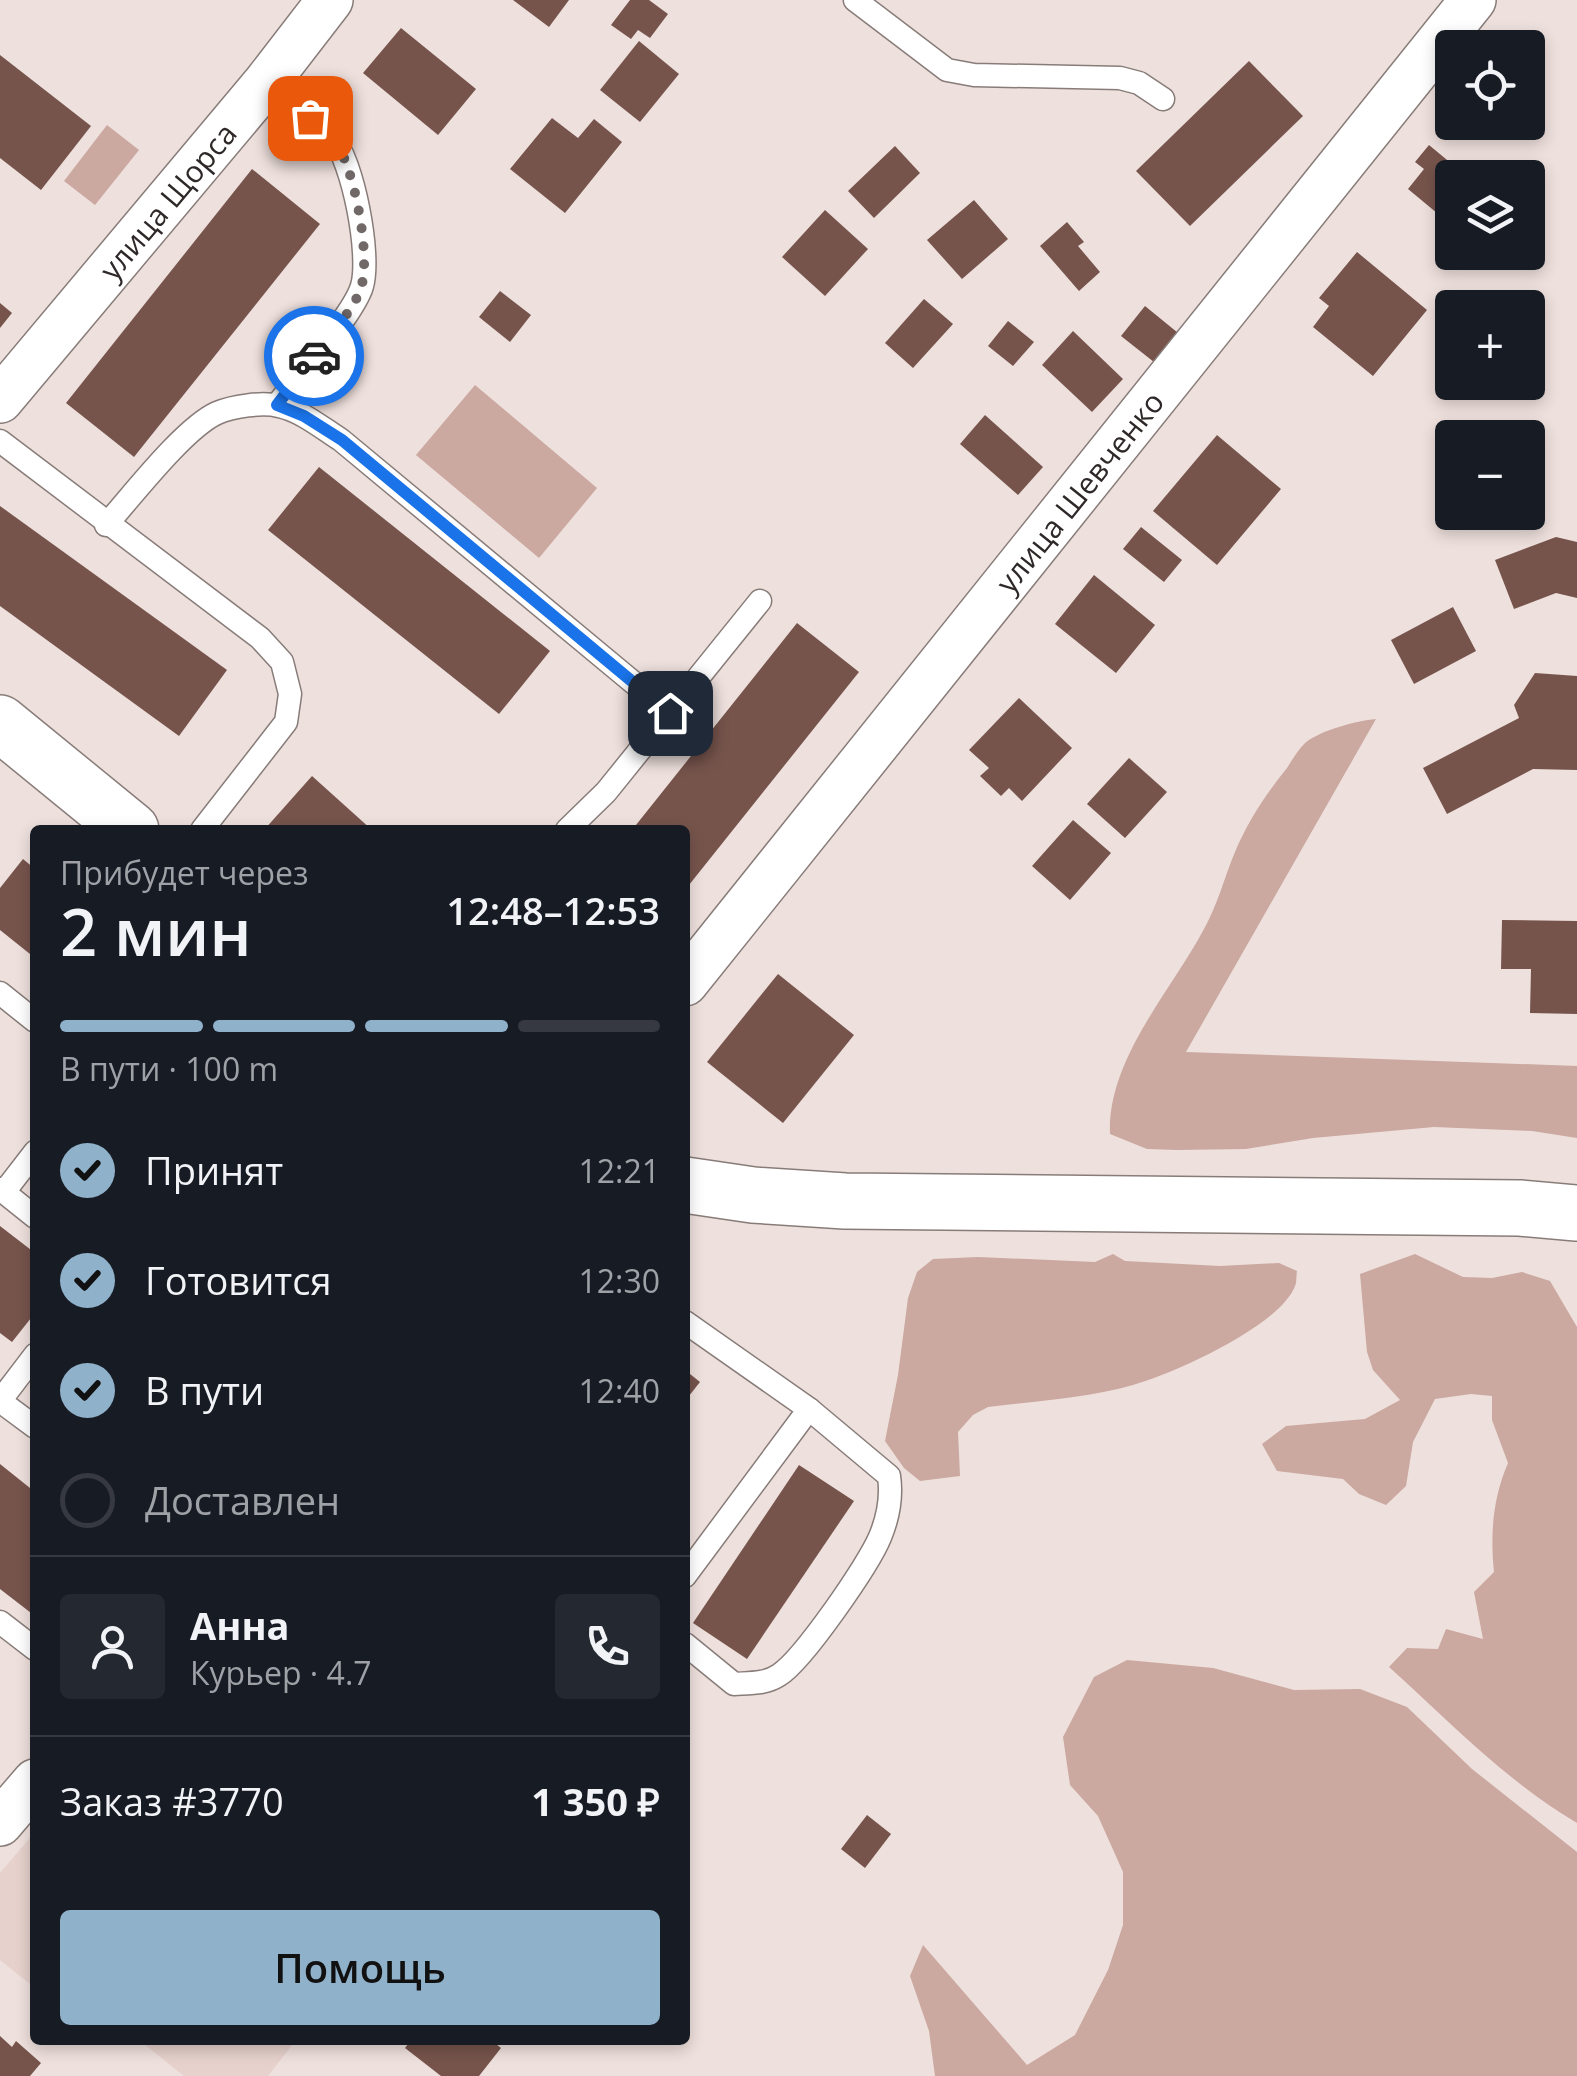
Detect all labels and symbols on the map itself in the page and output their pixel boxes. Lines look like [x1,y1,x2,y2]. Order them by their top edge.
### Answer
pin [268,76,353,161]
street label: улица Щорса [89,114,245,288]
courier [264,306,364,406]
street label: улица Шевченко [986,382,1172,601]
pin [628,671,713,756]

